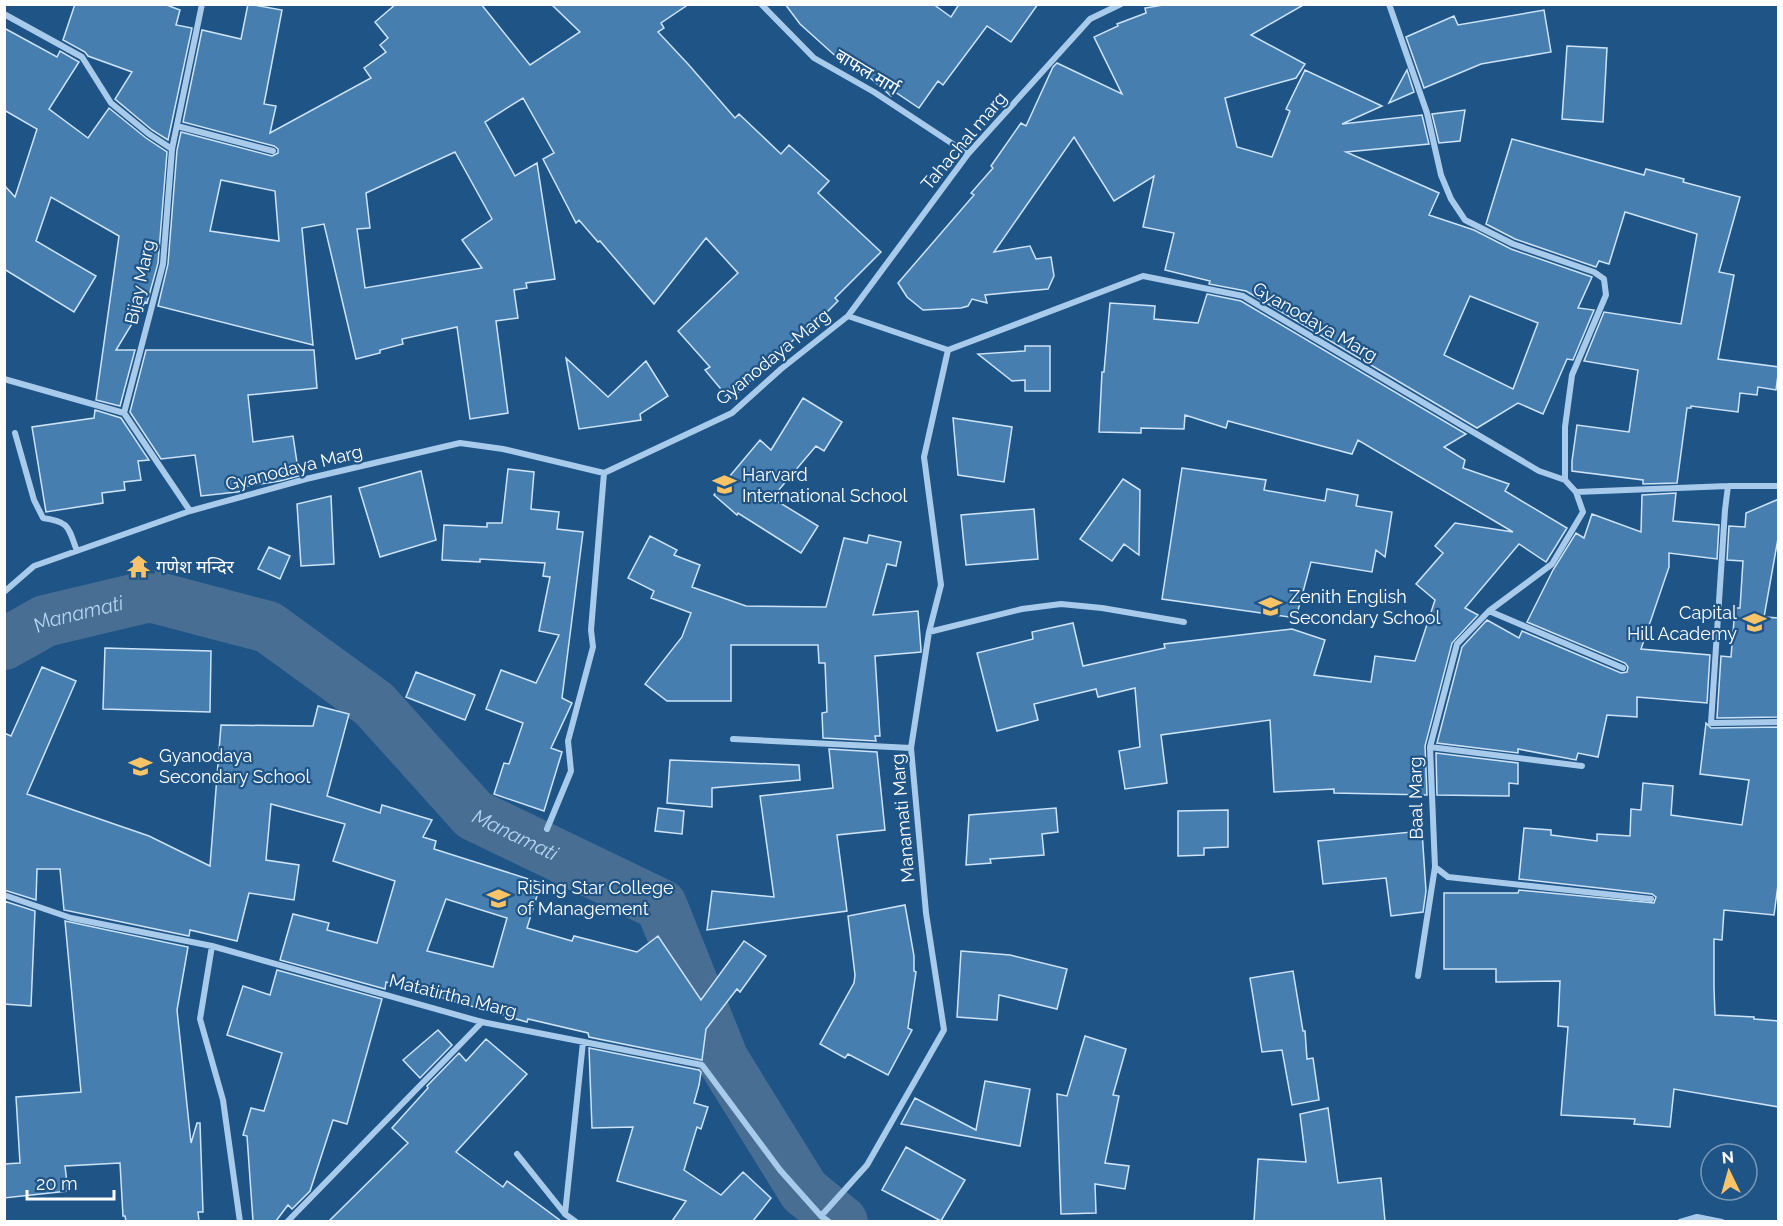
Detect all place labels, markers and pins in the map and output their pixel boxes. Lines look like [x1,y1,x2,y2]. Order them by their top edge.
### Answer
place label: Harvard International School [742,464,907,506]
school or university icon: Harvard International School [711,472,737,498]
temple icon: गणेश मन्दिर [125,554,151,580]
place label: गणेश मन्दिर [156,556,235,577]
place label: Zenith English Secondary School [1289,586,1440,628]
school or university icon: Zenith English Secondary School [1258,594,1284,620]
place label: Capital Hill Academy [1627,602,1737,644]
school or university icon: Capital Hill Academy [1742,610,1768,636]
place label: Gyanodaya Secondary School [159,745,310,787]
school or university icon: Gyanodaya Secondary School [128,753,154,779]
place label: Rising Star College of Management [517,877,674,919]
school or university icon: Rising Star College of Management [486,885,512,911]

